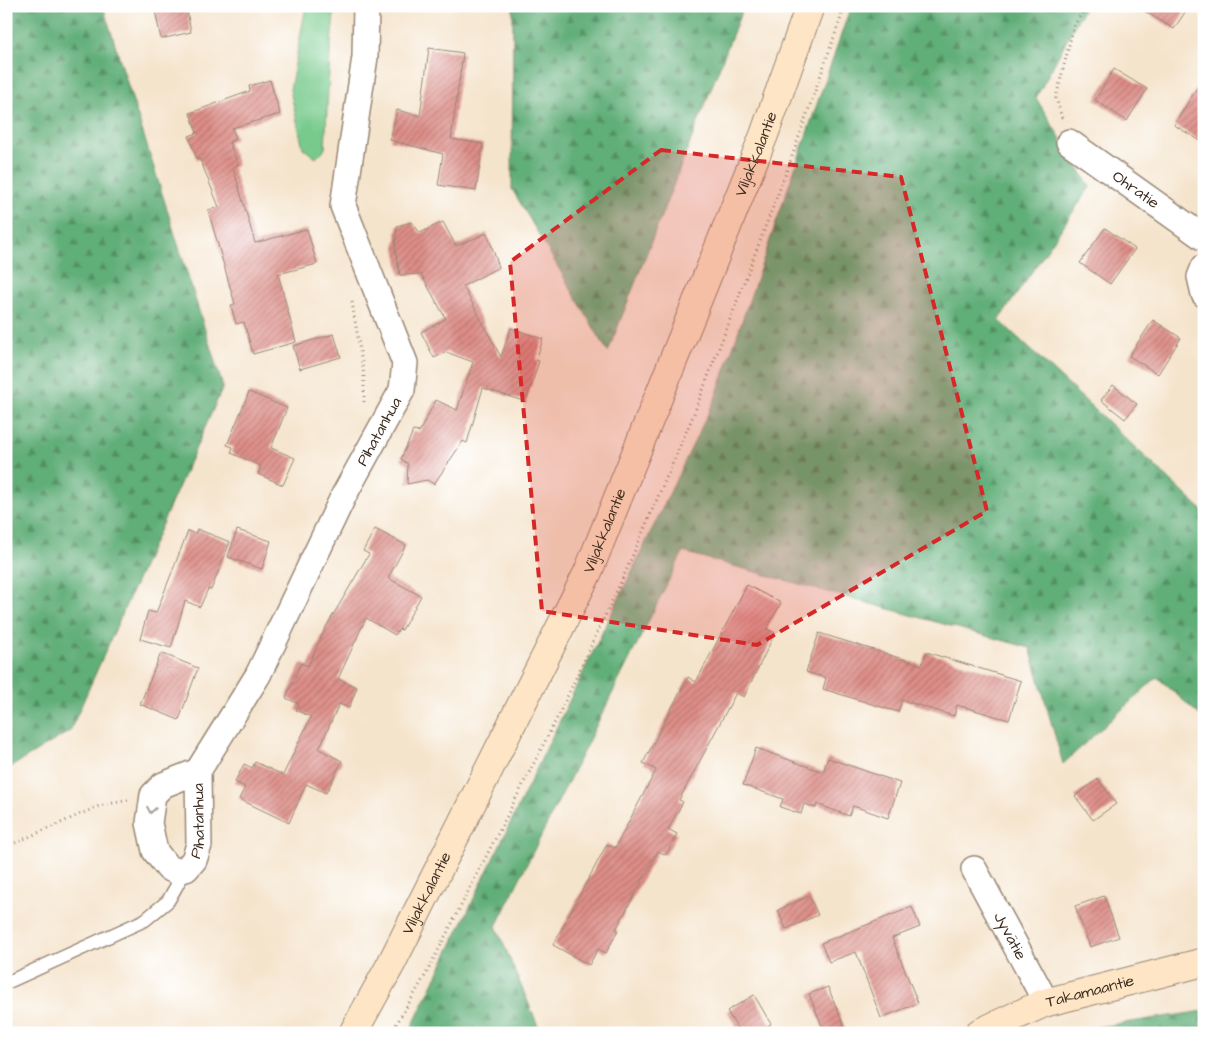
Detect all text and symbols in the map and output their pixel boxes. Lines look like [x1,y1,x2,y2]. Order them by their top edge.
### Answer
street label: Viljakkalantie [729,108,783,200]
street label: Ohratie [1108,165,1164,214]
street label: Pihatanhua [351,393,407,470]
street label: Viljakkalantie [578,485,632,577]
street label: Pihatanhua [184,783,210,861]
one-way arrow [146,806,156,814]
street label: Viljakkalantie [397,848,457,938]
street label: Jyvätie [988,908,1032,964]
street label: Takamaantie [1043,969,1137,1013]

